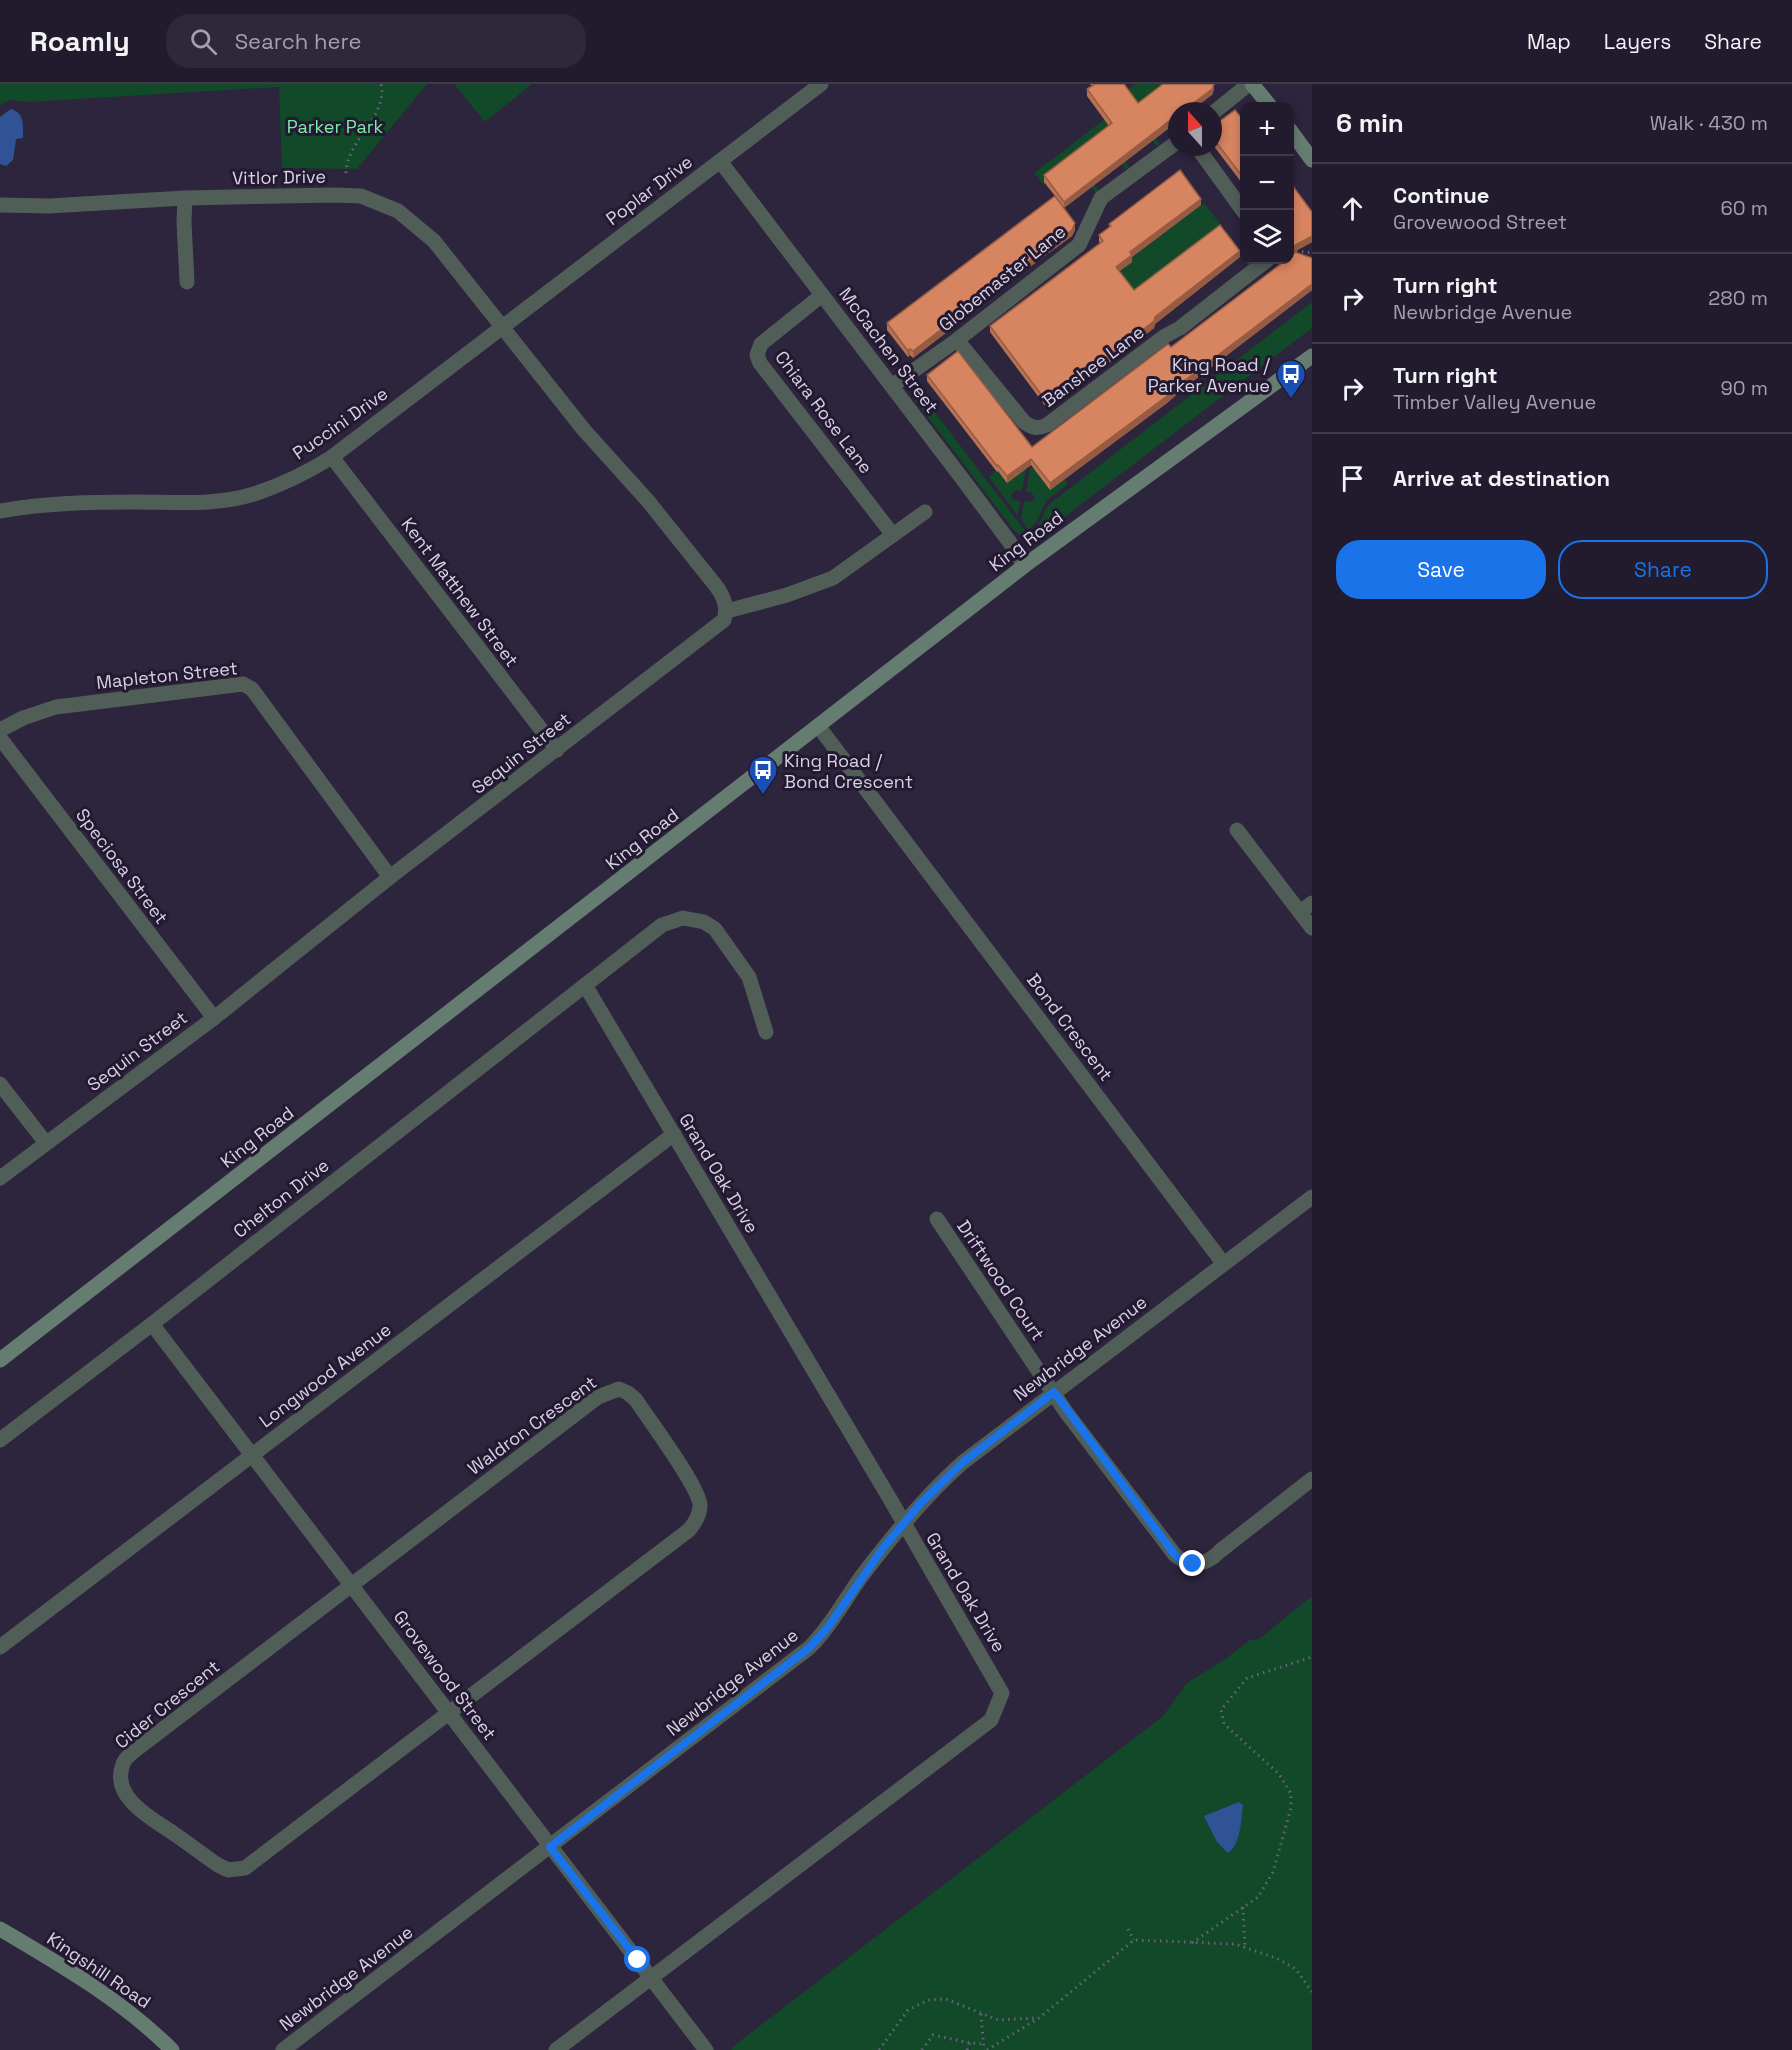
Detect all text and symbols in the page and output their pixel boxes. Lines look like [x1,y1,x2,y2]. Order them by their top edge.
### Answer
search box [166,14,586,68]
text: Roamly [30,23,130,59]
icon: search [187,25,220,58]
text: Search here [235,27,361,55]
text: Map [1527,28,1571,55]
text: Layers [1604,28,1671,55]
text: Share [1704,28,1762,55]
north arrow [1168,102,1222,156]
map controls [1240,102,1294,264]
button: + [1240,102,1294,156]
text: 6 min [1336,106,1404,140]
text: Walk · 430 m [1650,110,1768,136]
park label: Parker Park [287,115,384,138]
street label: Poplar Drive [601,150,697,230]
button: − [1240,156,1294,210]
street label: Vitlor Drive [232,165,326,189]
text: Continue [1393,181,1489,209]
icon: ahead [1336,192,1369,225]
text: 60 m [1721,195,1768,221]
text: Grovewood Street [1393,209,1567,235]
button: layers [1240,210,1294,264]
street label: Globemaster Lane [934,220,1070,336]
text: Turn right [1393,271,1498,299]
icon: right [1336,282,1369,315]
street label: McCachen Street [834,283,944,417]
text: 280 m [1708,285,1768,311]
text: Newbridge Avenue [1393,299,1572,325]
street label: Banshee Lane [1038,320,1148,412]
street label: Chiara Rose Lane [770,346,878,478]
place label: King Road / Parker Avenue [1148,353,1270,397]
bus stop icon: King Road / Parker Avenue [1275,358,1307,400]
text: Turn right [1393,361,1498,389]
icon: right [1336,372,1369,405]
text: 90 m [1721,375,1768,401]
street label: Puccini Drive [288,382,392,464]
text: Timber Valley Avenue [1393,389,1596,415]
icon: arrive [1336,462,1369,495]
text: Arrive at destination [1393,464,1610,492]
street label: King Road [984,506,1068,576]
street label: Kent Matthew Street [396,513,524,671]
button: Save [1336,540,1546,599]
button: Share [1558,540,1768,599]
street label: Mapleton Street [95,656,239,694]
street label: Sequin Street [467,707,575,799]
place label: King Road / Bond Crescent [784,749,913,793]
bus stop icon: King Road / Bond Crescent [747,754,779,796]
street label: King Road [601,803,683,875]
street label: Speciosa Street [71,804,173,928]
street label: Bond Crescent [1022,969,1118,1085]
street label: Sequin Street [82,1006,192,1096]
street label: King Road [216,1101,298,1173]
street label: Grand Oak Drive [674,1109,764,1237]
street label: Chelton Drive [228,1153,334,1243]
street label: Driftwood Court [952,1215,1050,1345]
street label: Newbridge Avenue [1009,1290,1151,1406]
street label: Longwood Avenue [254,1318,396,1432]
street label: Waldron Crescent [463,1370,601,1480]
street label: Grand Oak Drive [921,1528,1011,1656]
route end [1179,1550,1205,1576]
street label: Grovewood Street [389,1606,501,1744]
street label: Newbridge Avenue [661,1623,803,1741]
street label: Cider Crescent [110,1655,224,1753]
street label: Newbridge Avenue [275,1920,417,2036]
street label: Kingshill Road [43,1927,155,2013]
route start [624,1946,650,1972]

